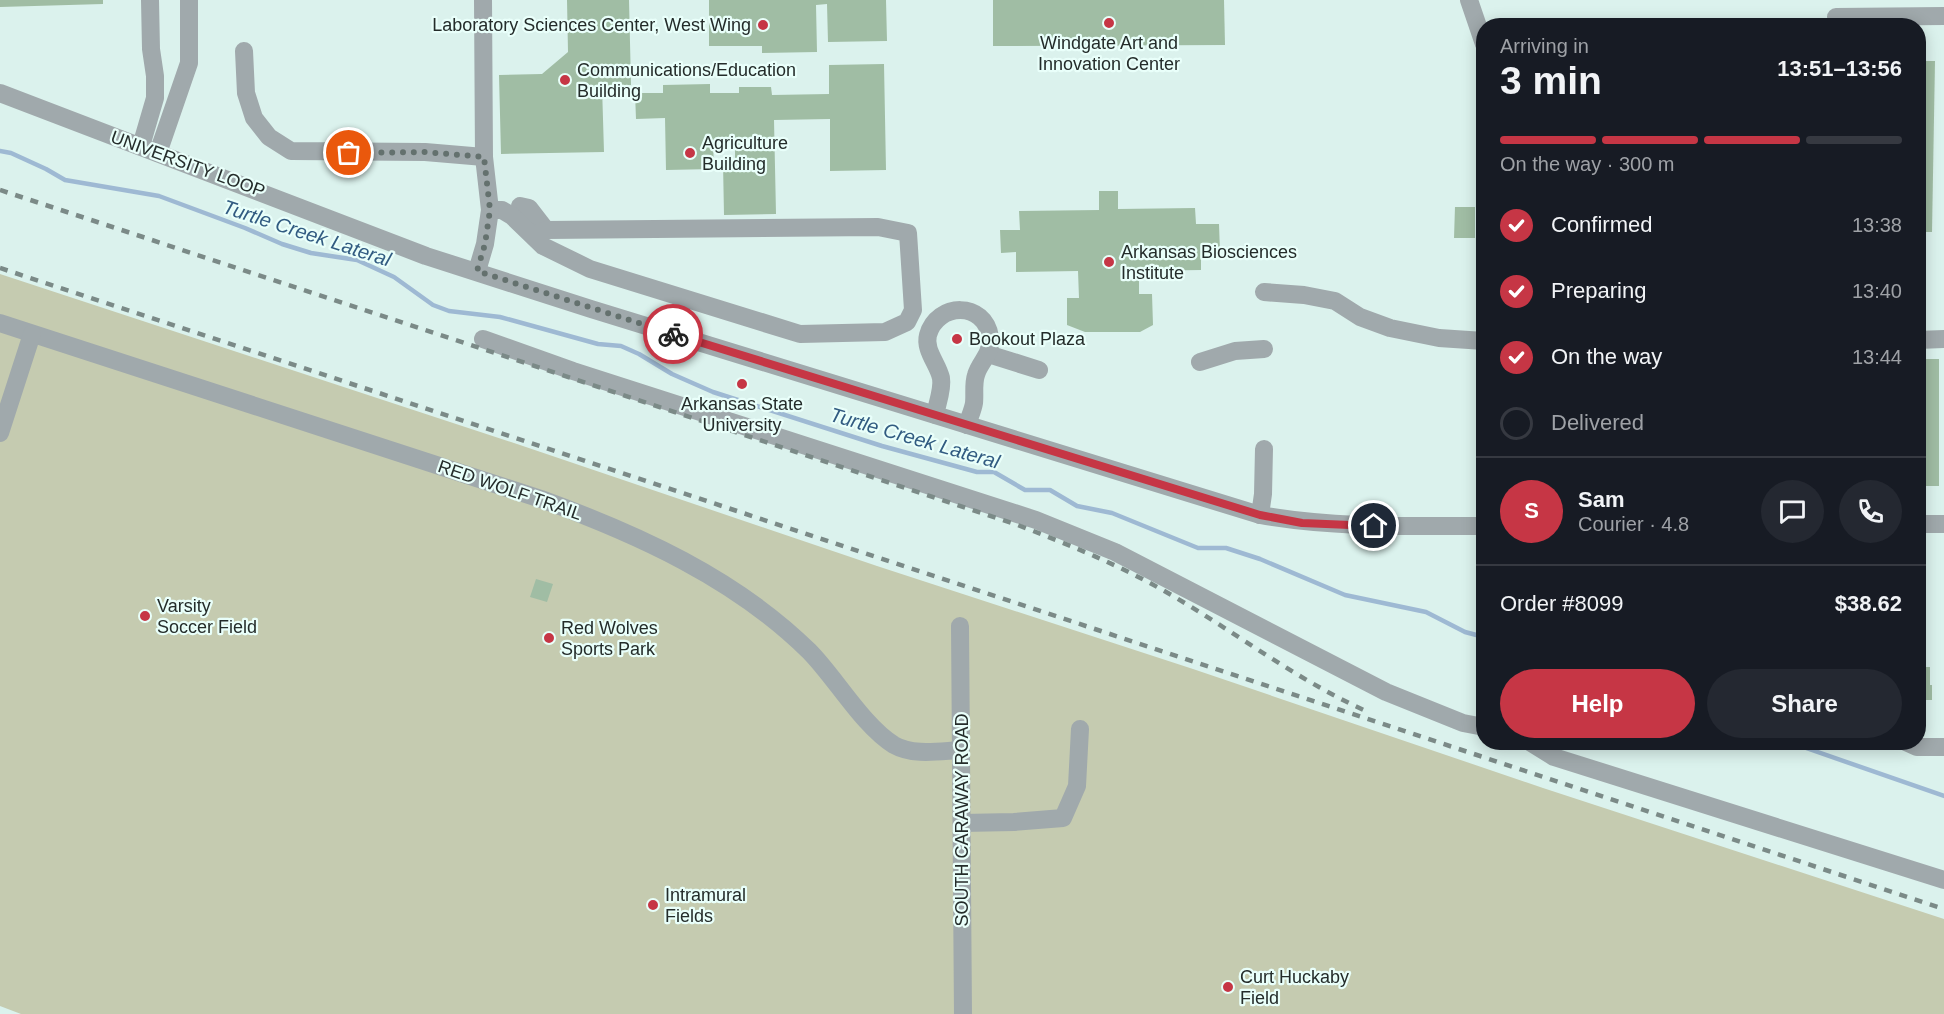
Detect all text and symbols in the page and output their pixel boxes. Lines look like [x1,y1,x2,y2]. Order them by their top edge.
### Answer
place label: Laboratory Sciences Center, West Wing [432,15,751,35]
marker: Windgate Art and Innovation Center [1102,16,1116,30]
marker: Laboratory Sciences Center, West Wing [756,18,770,32]
place label: Windgate Art and Innovation Center [1038,33,1180,74]
text: Arriving in [1500,35,1589,57]
text: 13:51–13:56 [1777,56,1902,81]
text: 3 min [1500,59,1602,102]
place label: Communications/Education Building [577,60,796,101]
marker: Communications/Education Building [558,73,572,87]
street label: UNIVERSITY LOOP [108,127,268,201]
pin [323,127,374,178]
place label: Agriculture Building [702,133,788,174]
icon: bag [332,136,365,169]
marker: Agriculture Building [683,146,697,160]
text: On the way · 300 m [1500,153,1675,175]
water label: Turtle Creek Lateral [220,195,394,271]
icon: check [1500,209,1533,242]
text: Confirmed [1551,212,1652,237]
text: 13:38 [1852,214,1902,236]
place label: Arkansas Biosciences Institute [1121,242,1297,283]
marker: Arkansas Biosciences Institute [1102,255,1116,269]
icon: check [1500,275,1533,308]
text: Preparing [1551,278,1646,303]
text: 13:40 [1852,280,1902,302]
courier [643,304,703,364]
icon: bike [657,318,690,351]
place label: Bookout Plaza [969,329,1086,349]
marker: Bookout Plaza [950,332,964,346]
icon: check [1500,341,1533,374]
text: On the way [1551,344,1662,369]
text: 13:44 [1852,346,1902,368]
marker: Arkansas State University [735,377,749,391]
place label: Arkansas State University [681,394,803,435]
water label: Turtle Creek Lateral [828,403,1003,473]
text: Delivered [1551,410,1644,435]
street label: RED WOLF TRAIL [435,456,585,524]
button: chat [1761,480,1824,543]
button: phone [1839,480,1902,543]
text: Sam [1578,487,1624,512]
text: S [1524,498,1539,523]
pin [1348,500,1399,551]
icon: home [1357,509,1390,542]
text: Courier · 4.8 [1578,513,1689,535]
text: Order #8099 [1500,591,1624,616]
text: $38.62 [1835,591,1902,616]
place label: Varsity Soccer Field [157,596,257,637]
marker: Varsity Soccer Field [138,609,152,623]
place label: Red Wolves Sports Park [561,618,658,659]
marker: Red Wolves Sports Park [542,631,556,645]
button: Help [1500,669,1695,738]
button: Share [1707,669,1902,738]
street label: SOUTH CARAWAY ROAD [952,713,972,927]
place label: Intramural Fields [665,885,746,926]
marker: Intramural Fields [646,898,660,912]
place label: Curt Huckaby Field [1240,967,1349,1008]
marker: Curt Huckaby Field [1221,980,1235,994]

